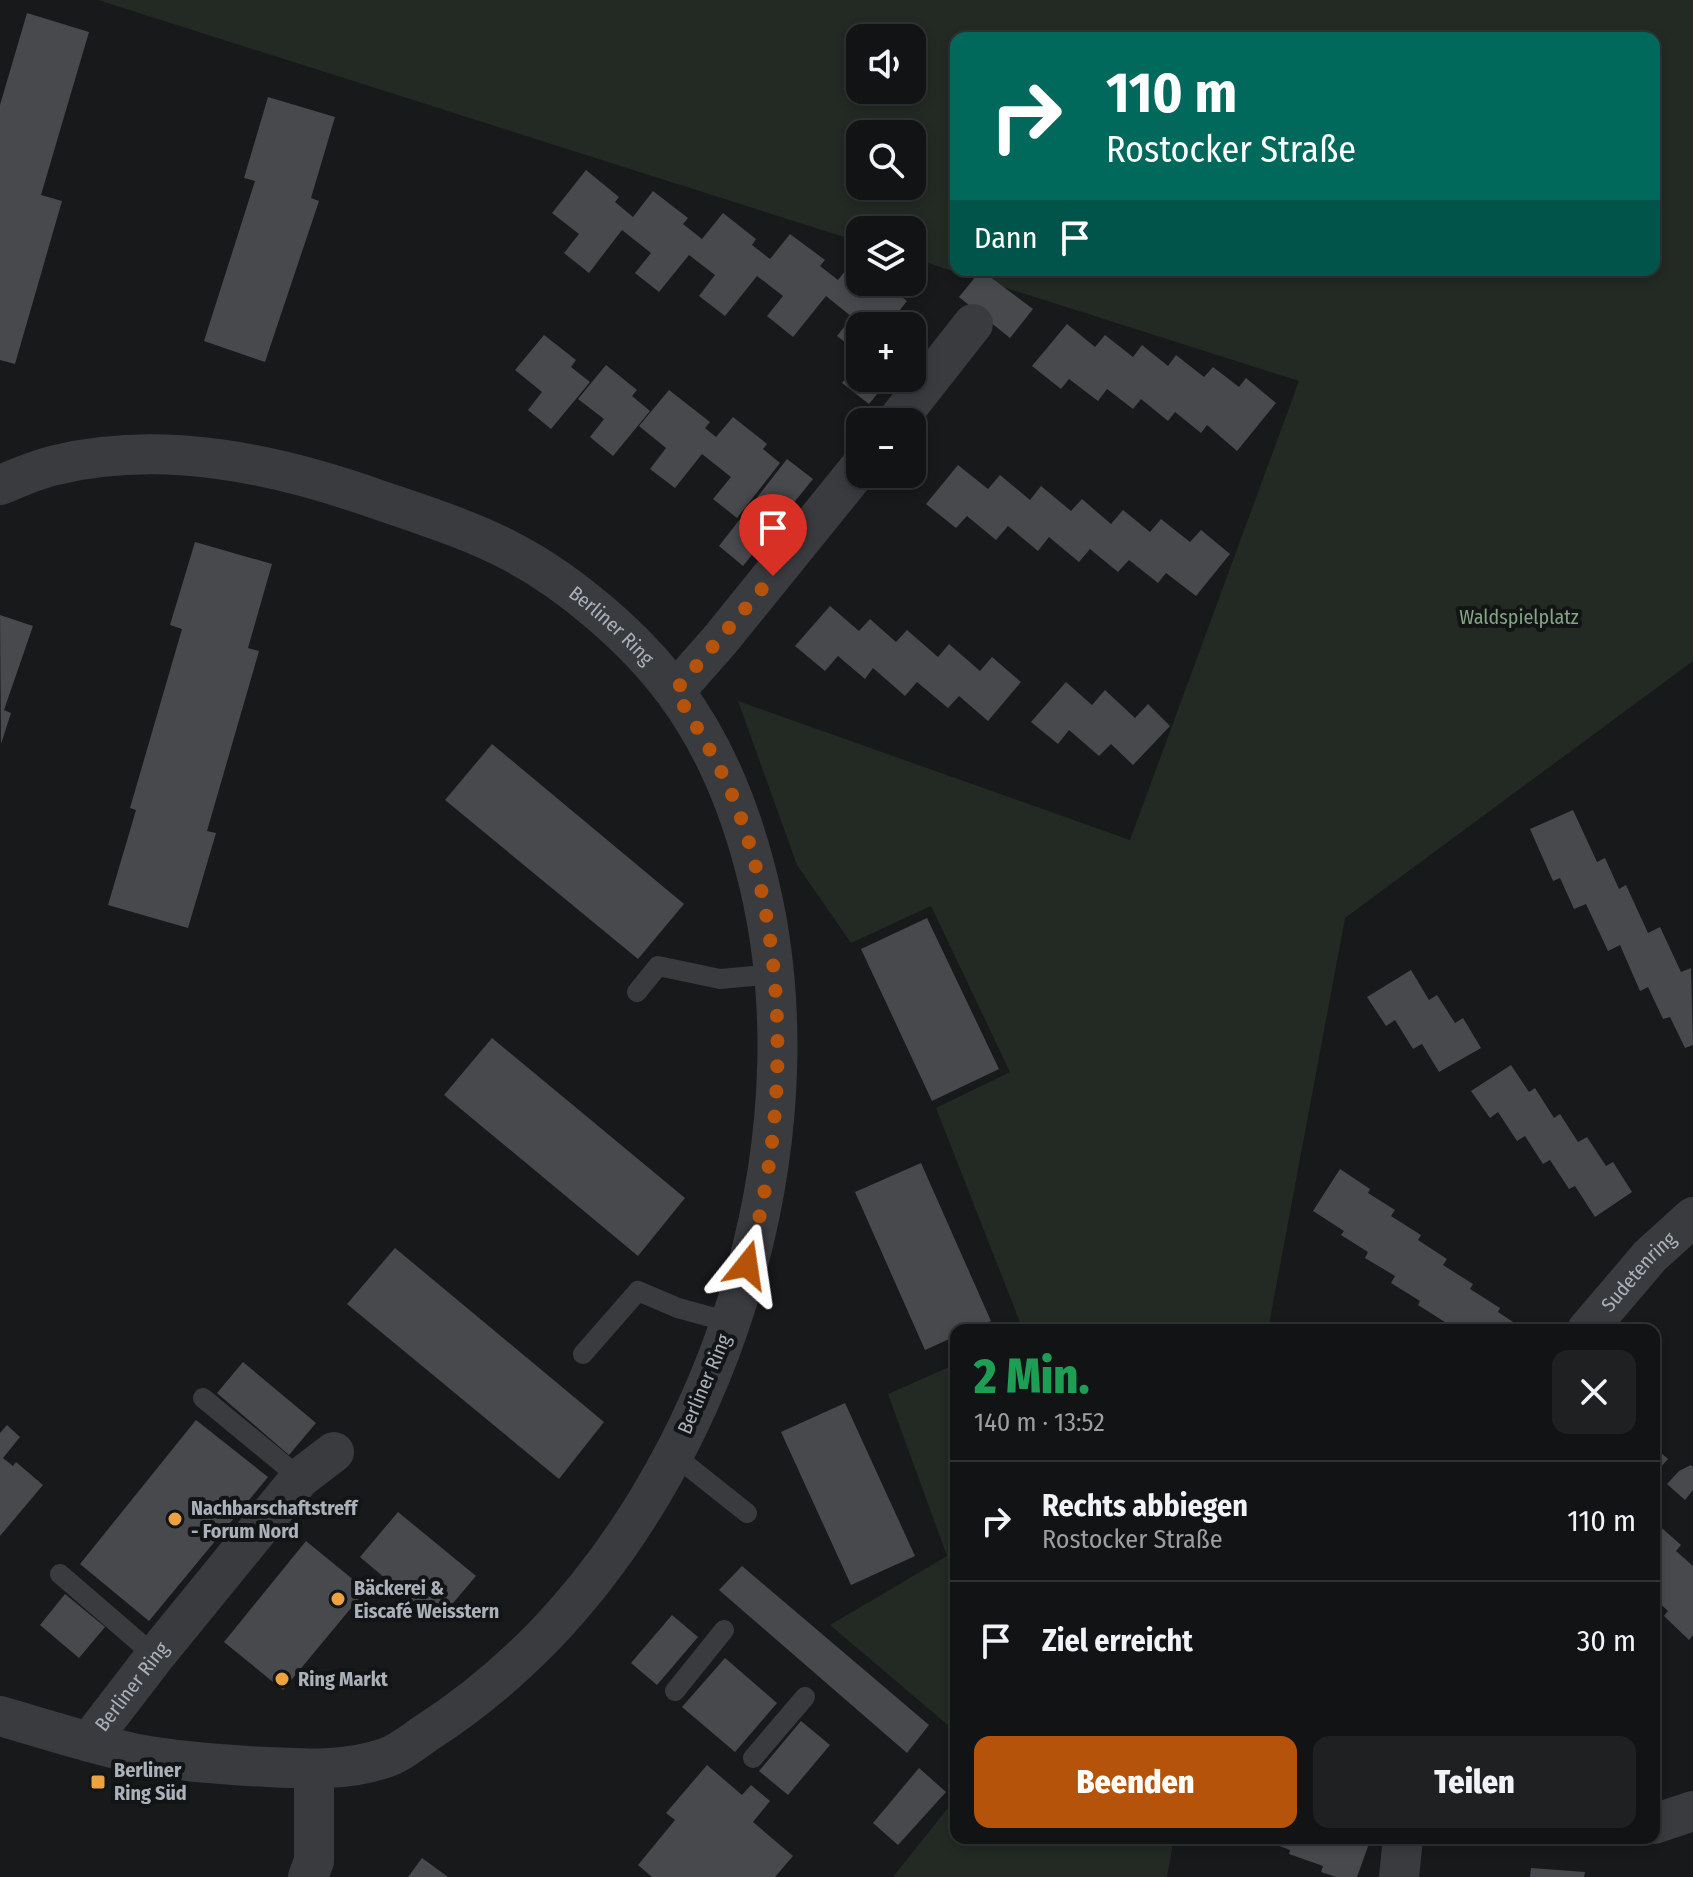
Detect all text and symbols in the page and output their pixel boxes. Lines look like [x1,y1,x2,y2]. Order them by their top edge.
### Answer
map controls [846,24,926,488]
button: sound [846,24,926,104]
text: 110 m [1106,60,1237,127]
icon: right [974,64,1078,168]
button: search [846,120,926,200]
text: Rostocker Straße [1106,128,1356,172]
button: layers [846,216,926,296]
icon: arrive [1053,216,1097,260]
text: Dann [974,220,1037,256]
button: + [846,312,926,392]
button: − [846,408,926,488]
pin [739,494,807,576]
icon: arrive [751,506,795,550]
street label: Berliner Ring [564,581,659,670]
park label: Waldspielplatz [1459,605,1579,629]
position arrow [705,1223,789,1307]
street label: Sudetenring [1596,1226,1681,1316]
street label: Berliner Ring [672,1330,736,1438]
text: 2 Min. [974,1348,1090,1406]
button: close [1552,1350,1636,1434]
text: 140 m · 13:52 [974,1407,1105,1438]
text: Rechts abbiegen [1042,1488,1248,1524]
place label: Nachbarschaftstreff - Forum Nord [191,1496,359,1543]
icon: right [974,1499,1018,1543]
text: 110 m [1567,1503,1636,1539]
marker: Nachbarschaftstreff - Forum Nord [166,1510,184,1528]
text: Rostocker Straße [1042,1524,1223,1555]
place label: Bäckerei & Eiscafé Weisstern [354,1576,499,1623]
marker: Bäckerei & Eiscafé Weisstern [329,1590,347,1608]
icon: arrive [974,1619,1018,1663]
text: Ziel erreicht [1042,1623,1193,1659]
text: 30 m [1577,1623,1636,1659]
street label: Berliner Ring [90,1637,174,1736]
place label: Ring Markt [298,1667,389,1691]
marker: Ring Markt [273,1670,291,1688]
button: Beenden [974,1736,1297,1828]
button: Teilen [1313,1736,1636,1828]
place label: Berliner Ring Süd [114,1758,187,1805]
marker: Berliner Ring Süd [89,1773,107,1791]

